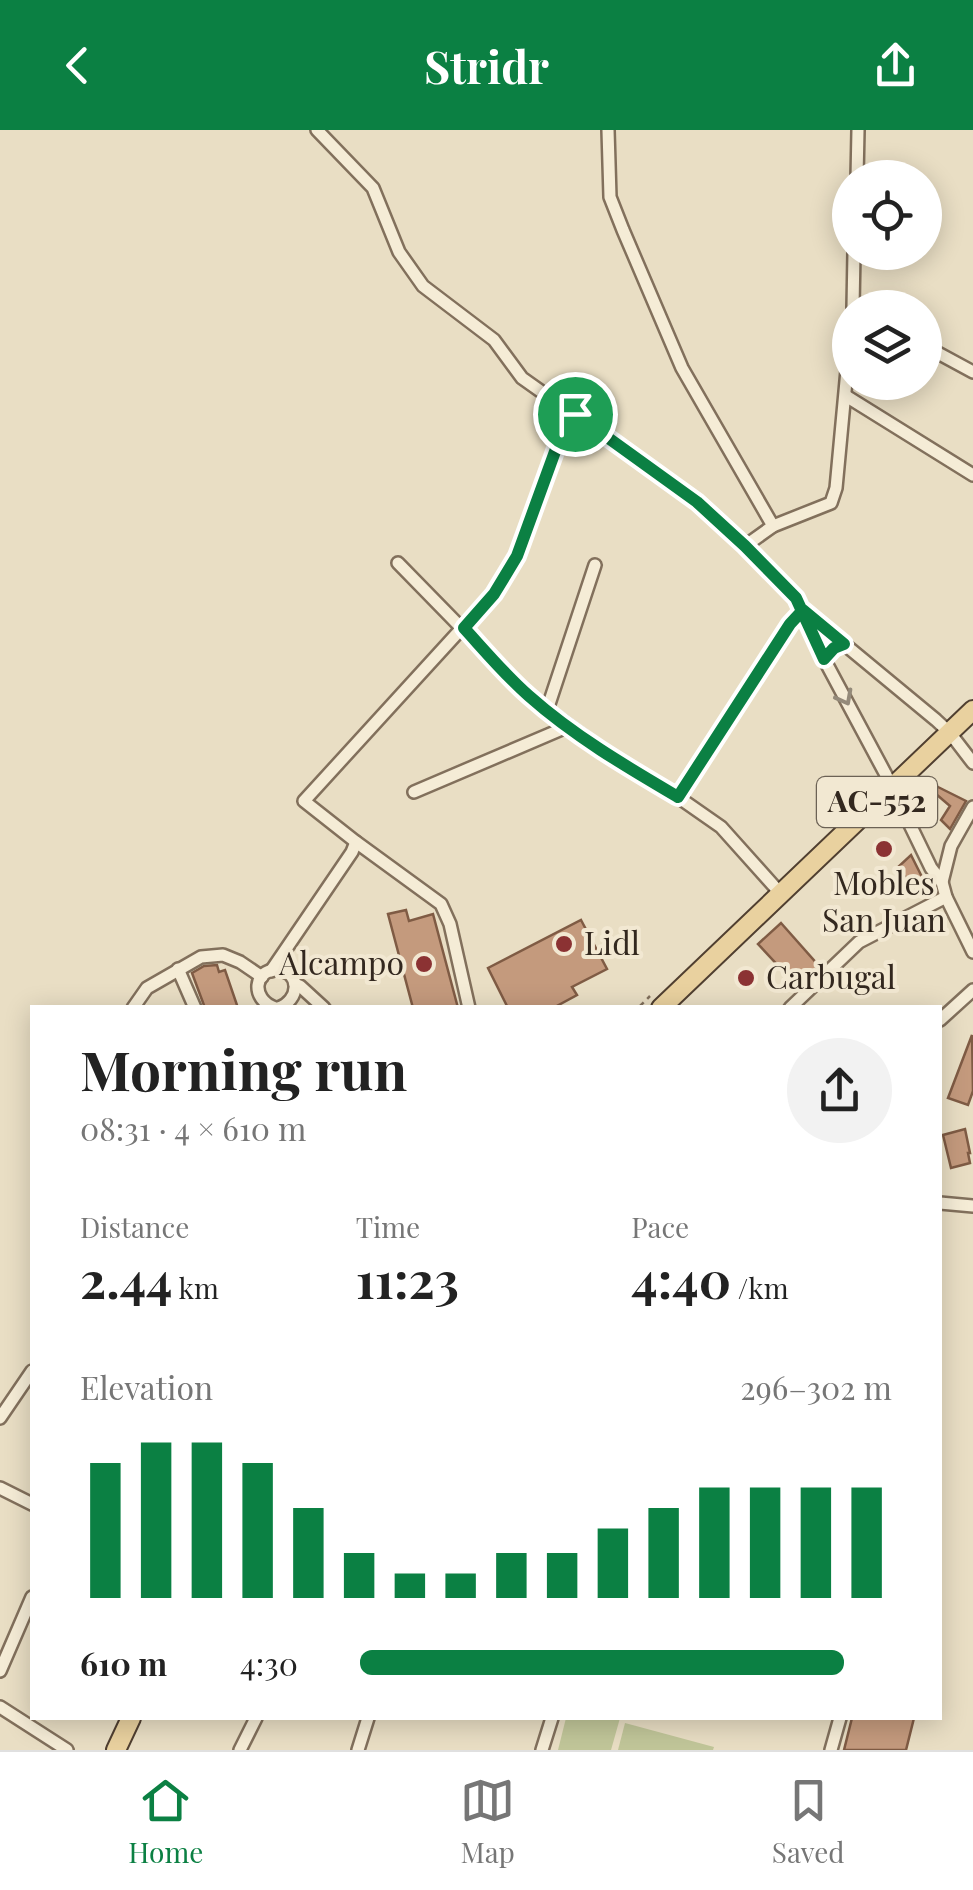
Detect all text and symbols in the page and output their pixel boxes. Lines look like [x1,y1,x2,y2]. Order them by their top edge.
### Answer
text: Stridr [424,35,549,95]
icon: back [50,38,105,93]
icon: share [868,38,923,93]
map controls [832,160,942,400]
button: locate [832,160,942,270]
button: layers [832,290,942,400]
pin [533,372,618,457]
icon: arrive [548,387,603,442]
one-way arrow [833,687,852,705]
road number: AC-552 [817,777,937,827]
marker: Mobles San Juan [873,838,895,860]
place label: Mobles San Juan [822,860,946,940]
place label: Lidl [584,920,640,963]
marker: Lidl [553,933,575,955]
place label: Alcampo [278,940,404,983]
marker: Alcampo [413,953,435,975]
place label: Carbugal [766,954,896,997]
marker: Carbugal [735,967,757,989]
text: Morning run [80,1031,407,1105]
button: share [787,1038,892,1143]
text: 08:31 · 4 × 610 m [80,1106,306,1149]
text: Distance [80,1208,189,1245]
text: Time [356,1208,420,1245]
text: Pace [631,1208,689,1245]
text: 2.44 [80,1245,172,1312]
text: 11:23 [356,1245,459,1312]
text: 4:40 [631,1245,731,1312]
text: km [172,1269,219,1306]
text: /km [731,1269,789,1306]
text: Elevation [80,1365,213,1408]
text: 296–302 m [740,1365,892,1408]
text: 610 m [80,1641,167,1684]
text: 4:30 [240,1641,298,1684]
tab: Home [128,1773,203,1870]
tab: Map [460,1773,515,1870]
tab: Saved [772,1773,845,1870]

